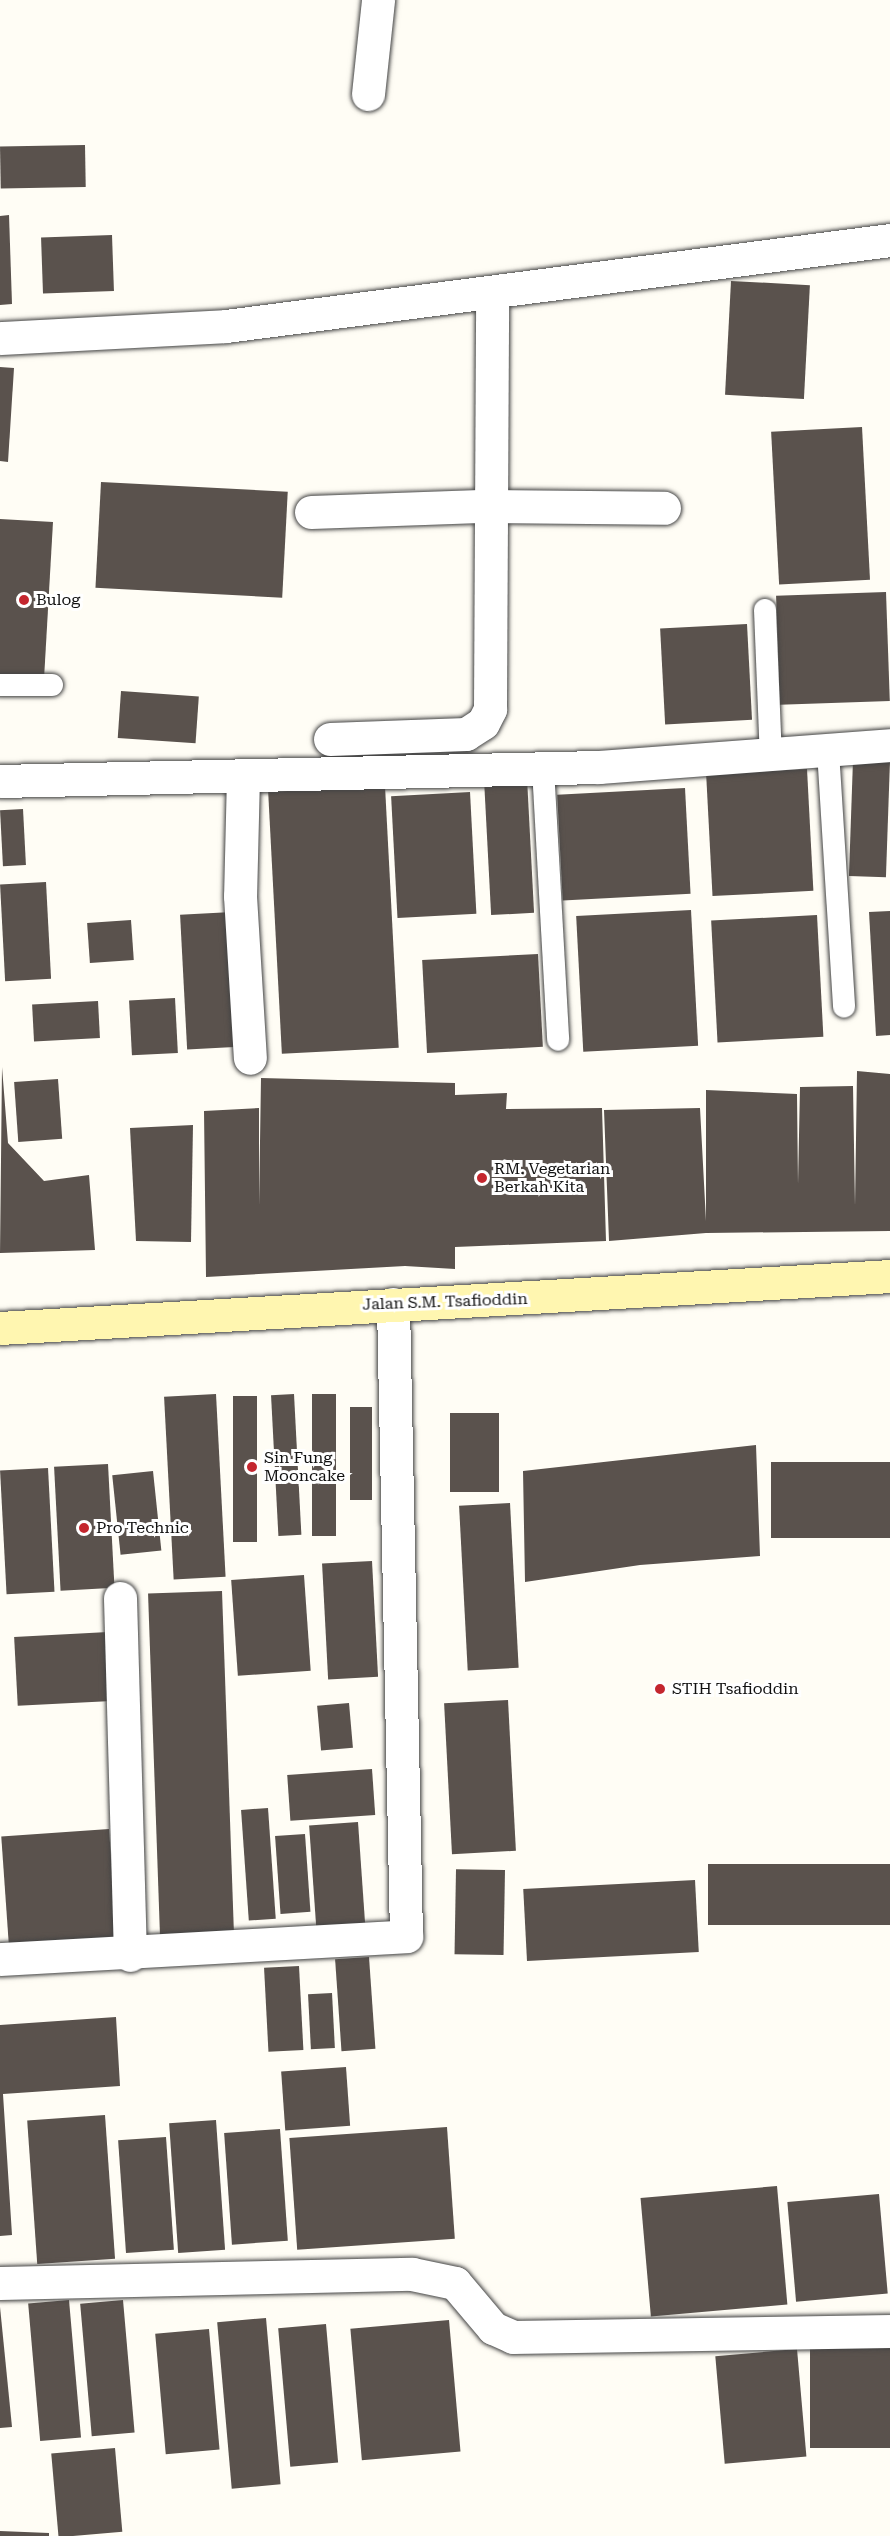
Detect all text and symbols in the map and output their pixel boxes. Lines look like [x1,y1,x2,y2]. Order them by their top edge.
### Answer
place label: Bulog [36,590,80,610]
marker: Bulog [17,593,31,607]
place label: RM. Vegetarian Berkah Kita [494,1159,610,1197]
marker: RM. Vegetarian Berkah Kita [475,1171,489,1185]
street label: Jalan S.M. Tsafioddin [362,1290,528,1314]
place label: Sin Fung Mooncake [264,1448,345,1486]
marker: Sin Fung Mooncake [245,1460,259,1474]
place label: Pro Technic [96,1518,189,1538]
marker: Pro Technic [77,1521,91,1535]
place label: STIH Tsafioddin [672,1679,799,1699]
marker: STIH Tsafioddin [653,1682,667,1696]

